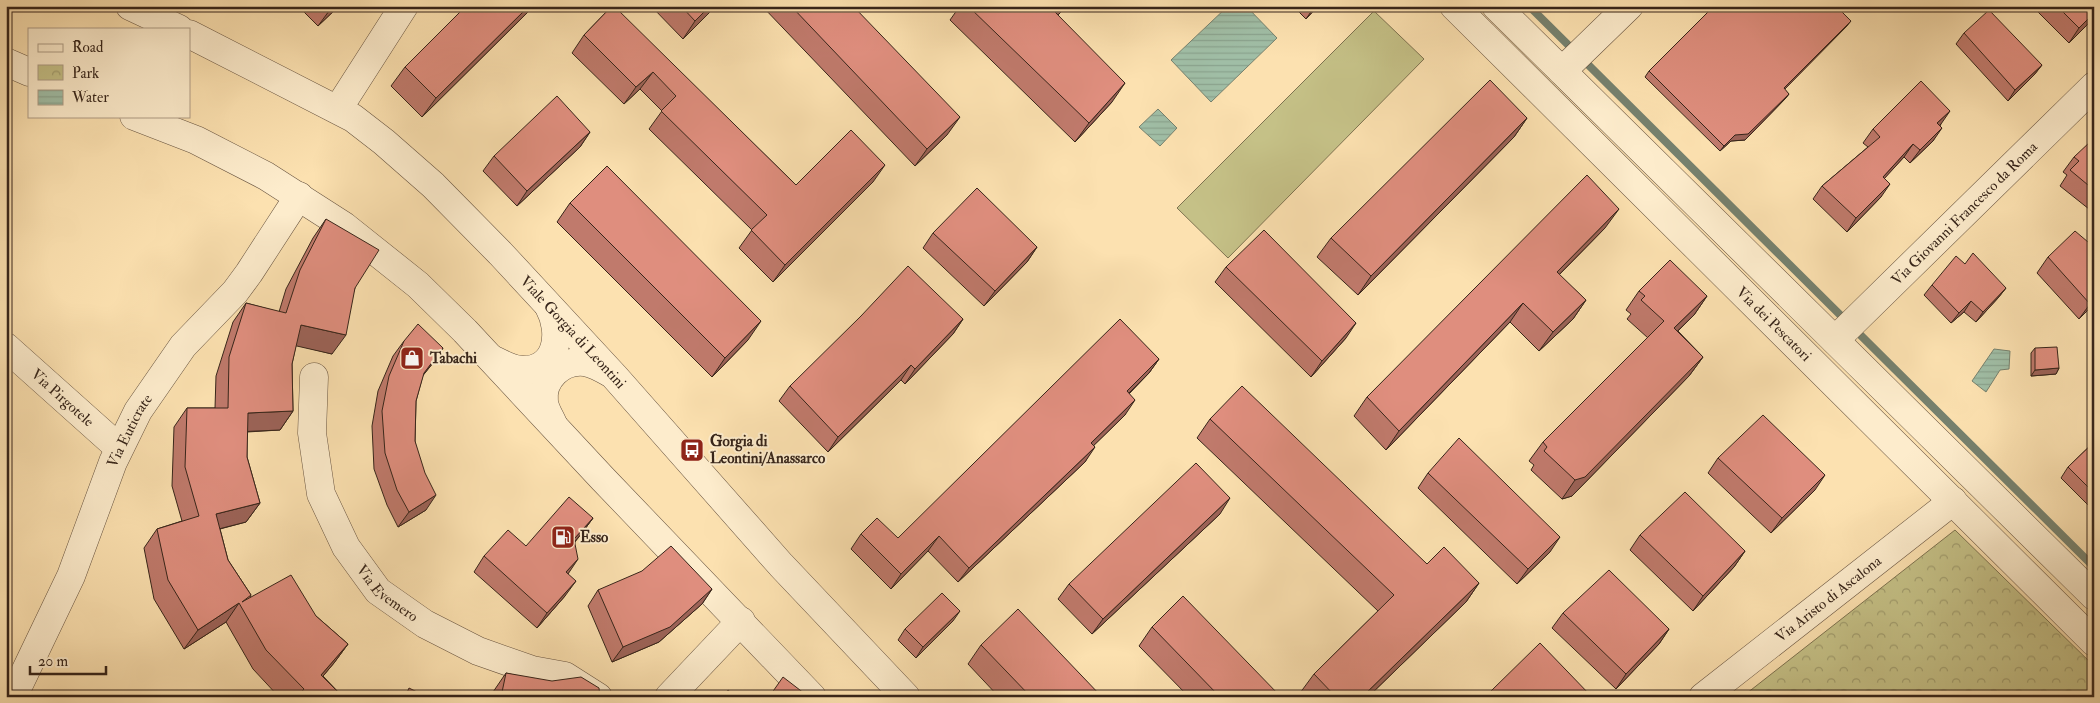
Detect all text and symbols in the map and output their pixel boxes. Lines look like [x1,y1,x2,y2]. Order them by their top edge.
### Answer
legend [28,28,190,118]
text: Road [72,38,104,57]
text: Park [72,64,99,83]
text: Water [71,88,109,107]
street label: Via Giovanni Francesco da Roma [1887,137,2042,290]
street label: Viale Gorgia di Leontini [516,272,630,393]
street label: Via dei Pescatori [1732,283,1815,366]
shop icon: Tabachi [399,345,425,371]
place label: Tabachi [429,349,477,368]
street label: Via Pirgotele [27,365,98,431]
street label: Via Euticrate [103,391,157,471]
place label: Gorgia di Leontini/Anassarco [710,432,826,468]
bus stop icon: Gorgia di Leontini/Anassarco [679,437,705,463]
fuel station icon: Esso [550,524,576,550]
place label: Esso [580,528,609,547]
street label: Via Aristo di Ascalona [1772,551,1886,647]
street label: Via Evemero [352,561,422,626]
scale bar [30,643,106,675]
text: 20 m [38,652,68,671]

